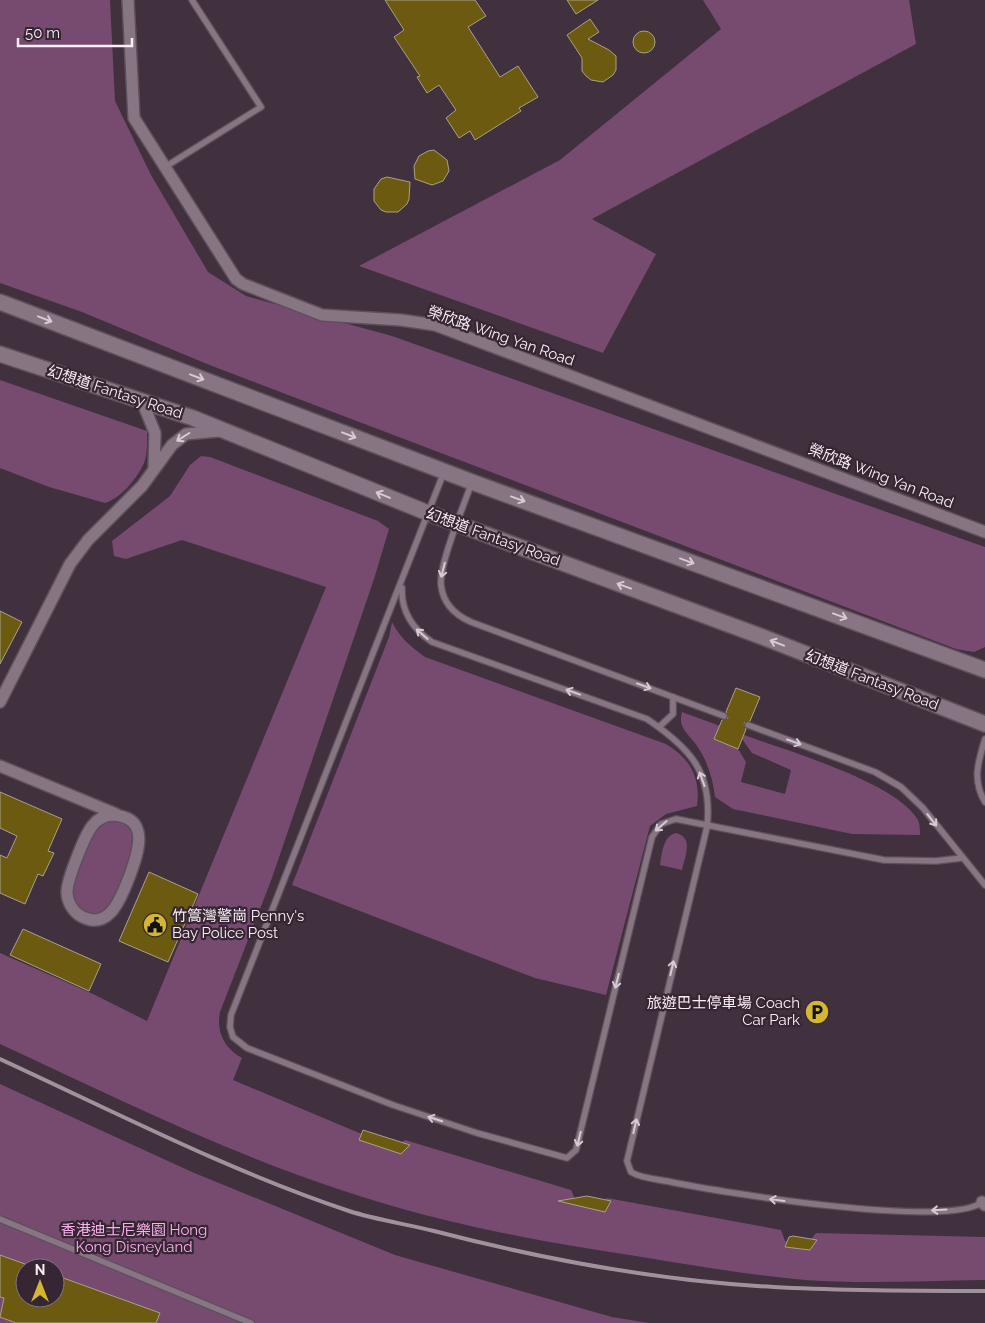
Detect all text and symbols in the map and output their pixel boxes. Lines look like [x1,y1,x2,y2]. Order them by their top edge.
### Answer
scale bar [18,15,131,47]
text: 50 m [25,24,60,42]
street label: 榮欣路 Wing Yan Road [425,302,577,370]
one-way arrow [37,315,53,324]
street label: 幻想道 Fantasy Road [45,362,185,422]
one-way arrow [189,373,204,383]
one-way arrow [341,431,356,440]
one-way arrow [176,433,190,443]
street label: 榮欣路 Wing Yan Road [806,440,956,512]
one-way arrow [376,490,391,499]
one-way arrow [510,495,525,504]
street label: 幻想道 Fantasy Road [424,504,562,570]
one-way arrow [679,557,694,566]
one-way arrow [438,562,447,578]
one-way arrow [617,581,633,590]
one-way arrow [831,612,847,621]
one-way arrow [416,628,429,639]
one-way arrow [769,638,785,647]
street label: 幻想道 Fantasy Road [803,646,941,714]
one-way arrow [635,682,651,691]
one-way arrow [565,687,581,697]
one-way arrow [786,738,801,747]
one-way arrow [697,772,706,787]
one-way arrow [927,813,938,826]
one-way arrow [655,821,668,832]
place label: 竹篙灣警崗 Penny's Bay Police Post [172,907,304,942]
public building icon: 竹篙灣警崗 Penny's Bay Police Post [142,912,168,938]
one-way arrow [668,961,677,977]
one-way arrow [612,972,621,988]
place label: 旅遊巴士停車場 Coach Car Park [647,994,800,1029]
parking icon: 旅遊巴士停車場 Coach Car Park [804,999,830,1025]
one-way arrow [427,1114,443,1124]
one-way arrow [631,1119,640,1135]
one-way arrow [574,1130,583,1146]
one-way arrow [770,1195,786,1205]
one-way arrow [932,1205,948,1214]
park label: 香港迪士尼樂園 Hong Kong Disneyland [61,1221,207,1256]
north arrow [15,1258,65,1308]
text: N [35,1262,45,1278]

